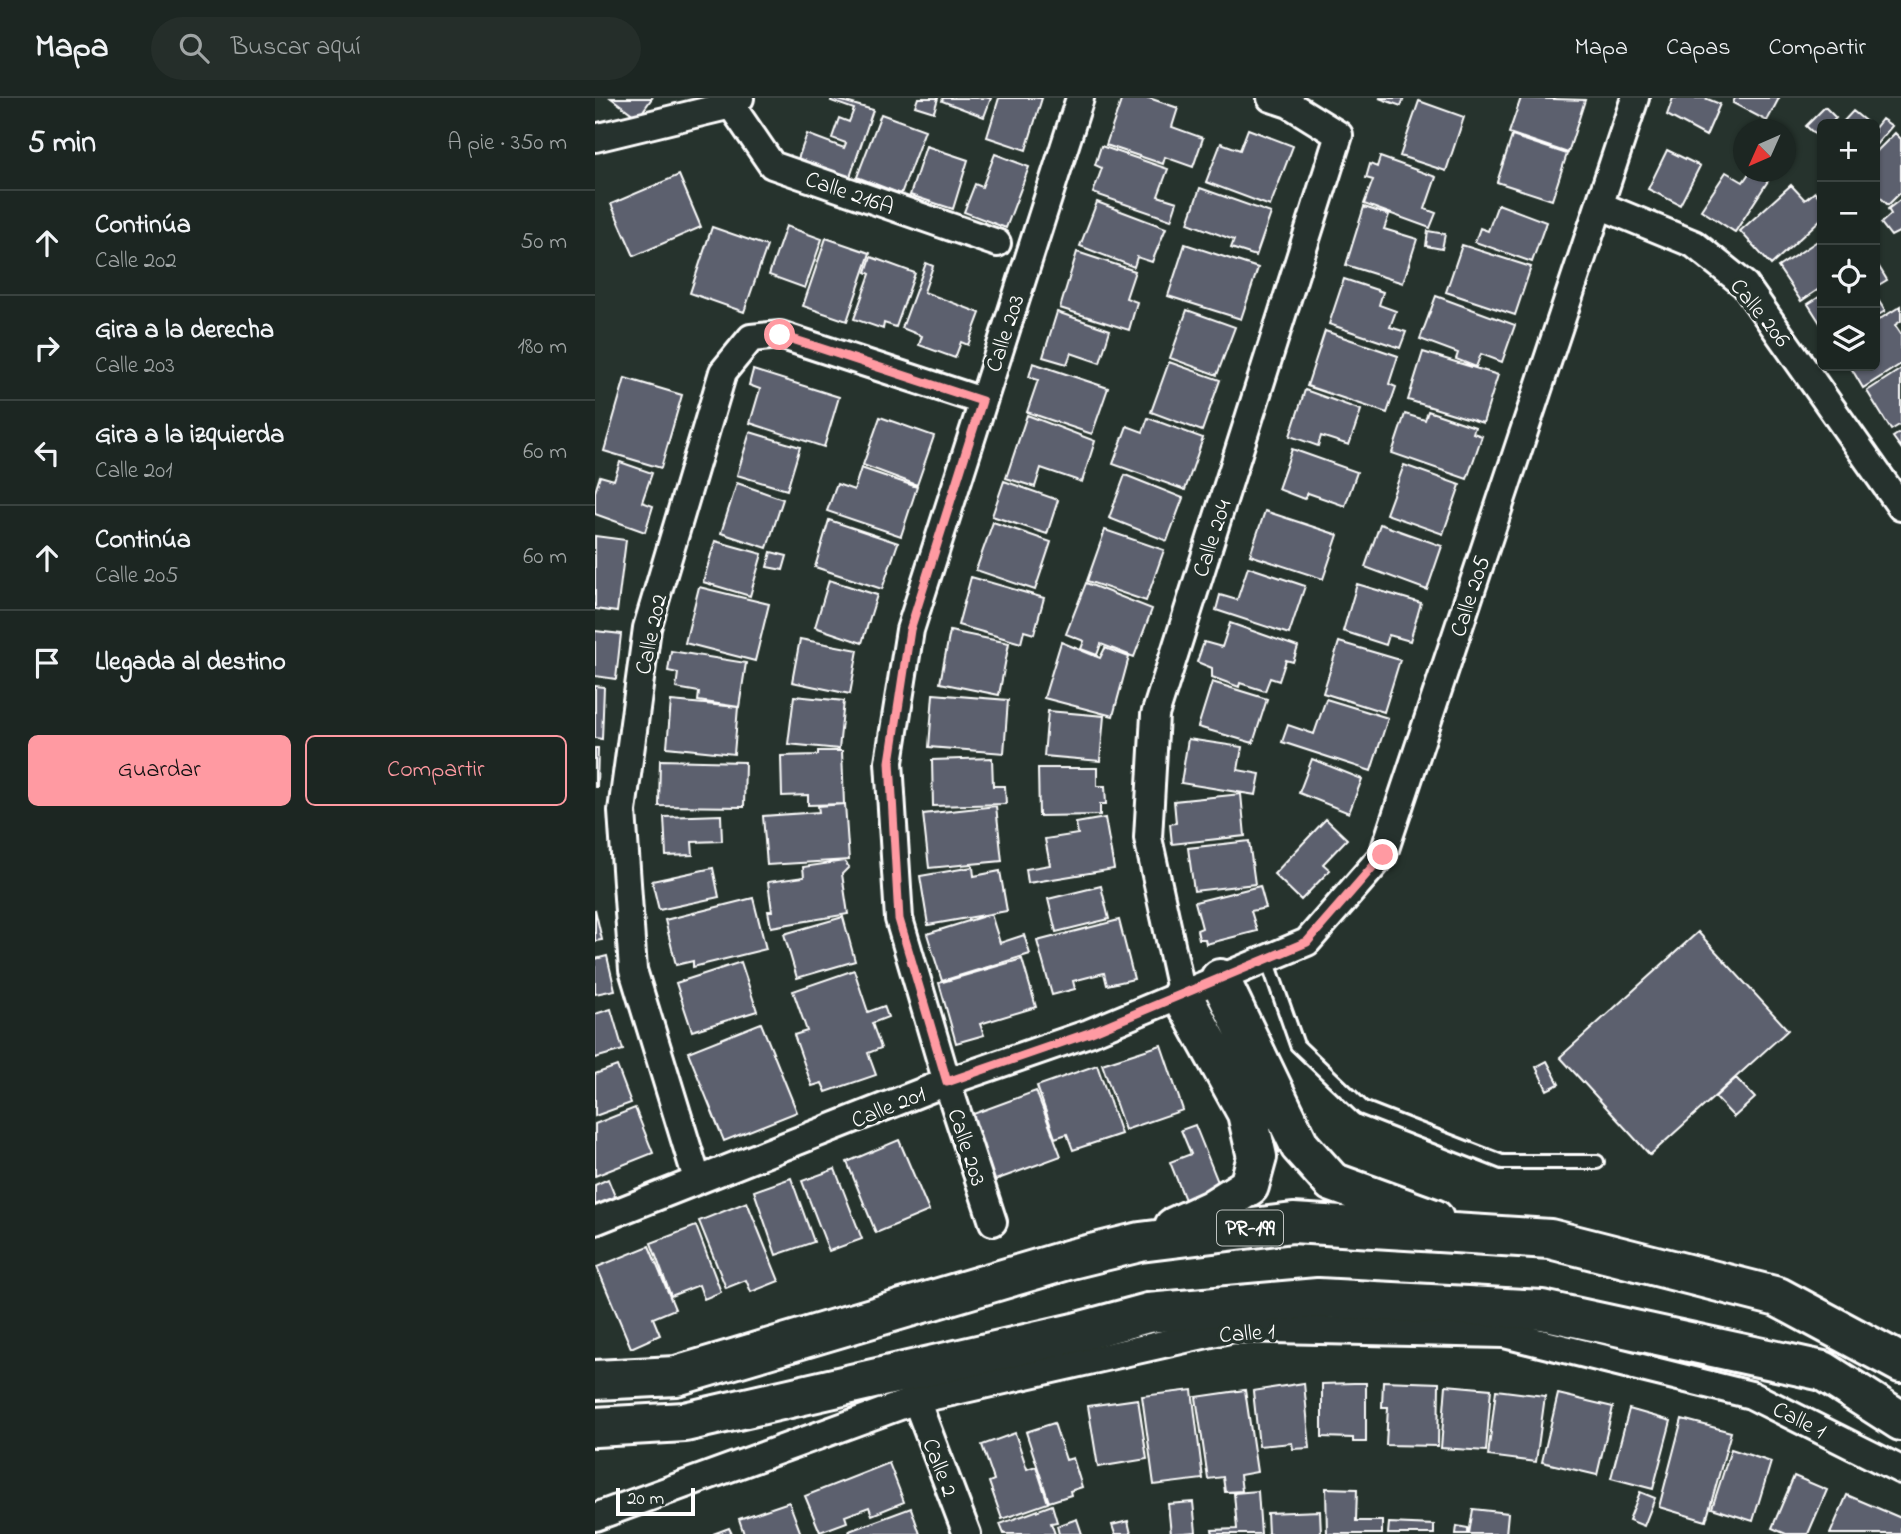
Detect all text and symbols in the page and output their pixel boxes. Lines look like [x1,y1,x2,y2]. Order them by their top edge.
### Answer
search box [151,17,641,80]
text: Mapa [35,24,109,72]
icon: search [175,29,213,67]
text: Buscar aquí [231,29,361,67]
text: Mapa [1575,31,1628,66]
text: Capas [1666,31,1730,66]
text: Compartir [1768,31,1866,66]
north arrow [1733,119,1796,182]
map controls [1817,119,1880,371]
button: + [1817,119,1880,182]
text: 5 min [28,122,96,166]
text: A pie · 350 m [448,127,567,160]
street label: Calle 216A [800,164,898,225]
button: − [1817,182,1880,245]
text: Continúa [95,207,191,245]
icon: ahead [28,224,66,262]
text: 50 m [520,226,567,259]
text: Calle 202 [95,245,177,278]
button: locate [1817,245,1880,308]
street label: Calle 206 [1721,272,1797,355]
street label: Calle 203 [978,291,1034,377]
button: layers [1817,308,1880,371]
text: Gira a la derecha [95,312,274,350]
route start [764,319,795,350]
icon: right [28,329,66,367]
text: 180 m [518,331,567,364]
text: Calle 203 [95,350,175,383]
text: Gira a la izquierda [95,417,284,455]
icon: left [28,434,66,472]
text: 60 m [523,436,567,469]
text: Calle 201 [95,455,173,488]
street label: Calle 204 [1185,495,1242,582]
text: Continúa [95,522,191,560]
icon: ahead [28,539,66,577]
text: 60 m [523,541,567,574]
street label: Calle 205 [1443,552,1500,642]
text: Calle 205 [95,560,178,593]
street label: Calle 202 [628,591,677,678]
icon: arrive [28,644,66,682]
text: Llegada al destino [95,644,286,682]
button: Guardar [28,735,291,806]
button: Compartir [305,735,567,806]
route end [1367,839,1398,870]
street label: Calle 201 [847,1079,931,1138]
street label: Calle 203 [938,1105,994,1191]
road number: PR-199 [1217,1210,1283,1246]
street label: Calle 1 [1218,1316,1276,1353]
street label: Calle 1 [1766,1394,1831,1449]
street label: Calle 2 [912,1434,965,1502]
scale bar [616,1485,695,1517]
text: 20 m [627,1486,664,1513]

